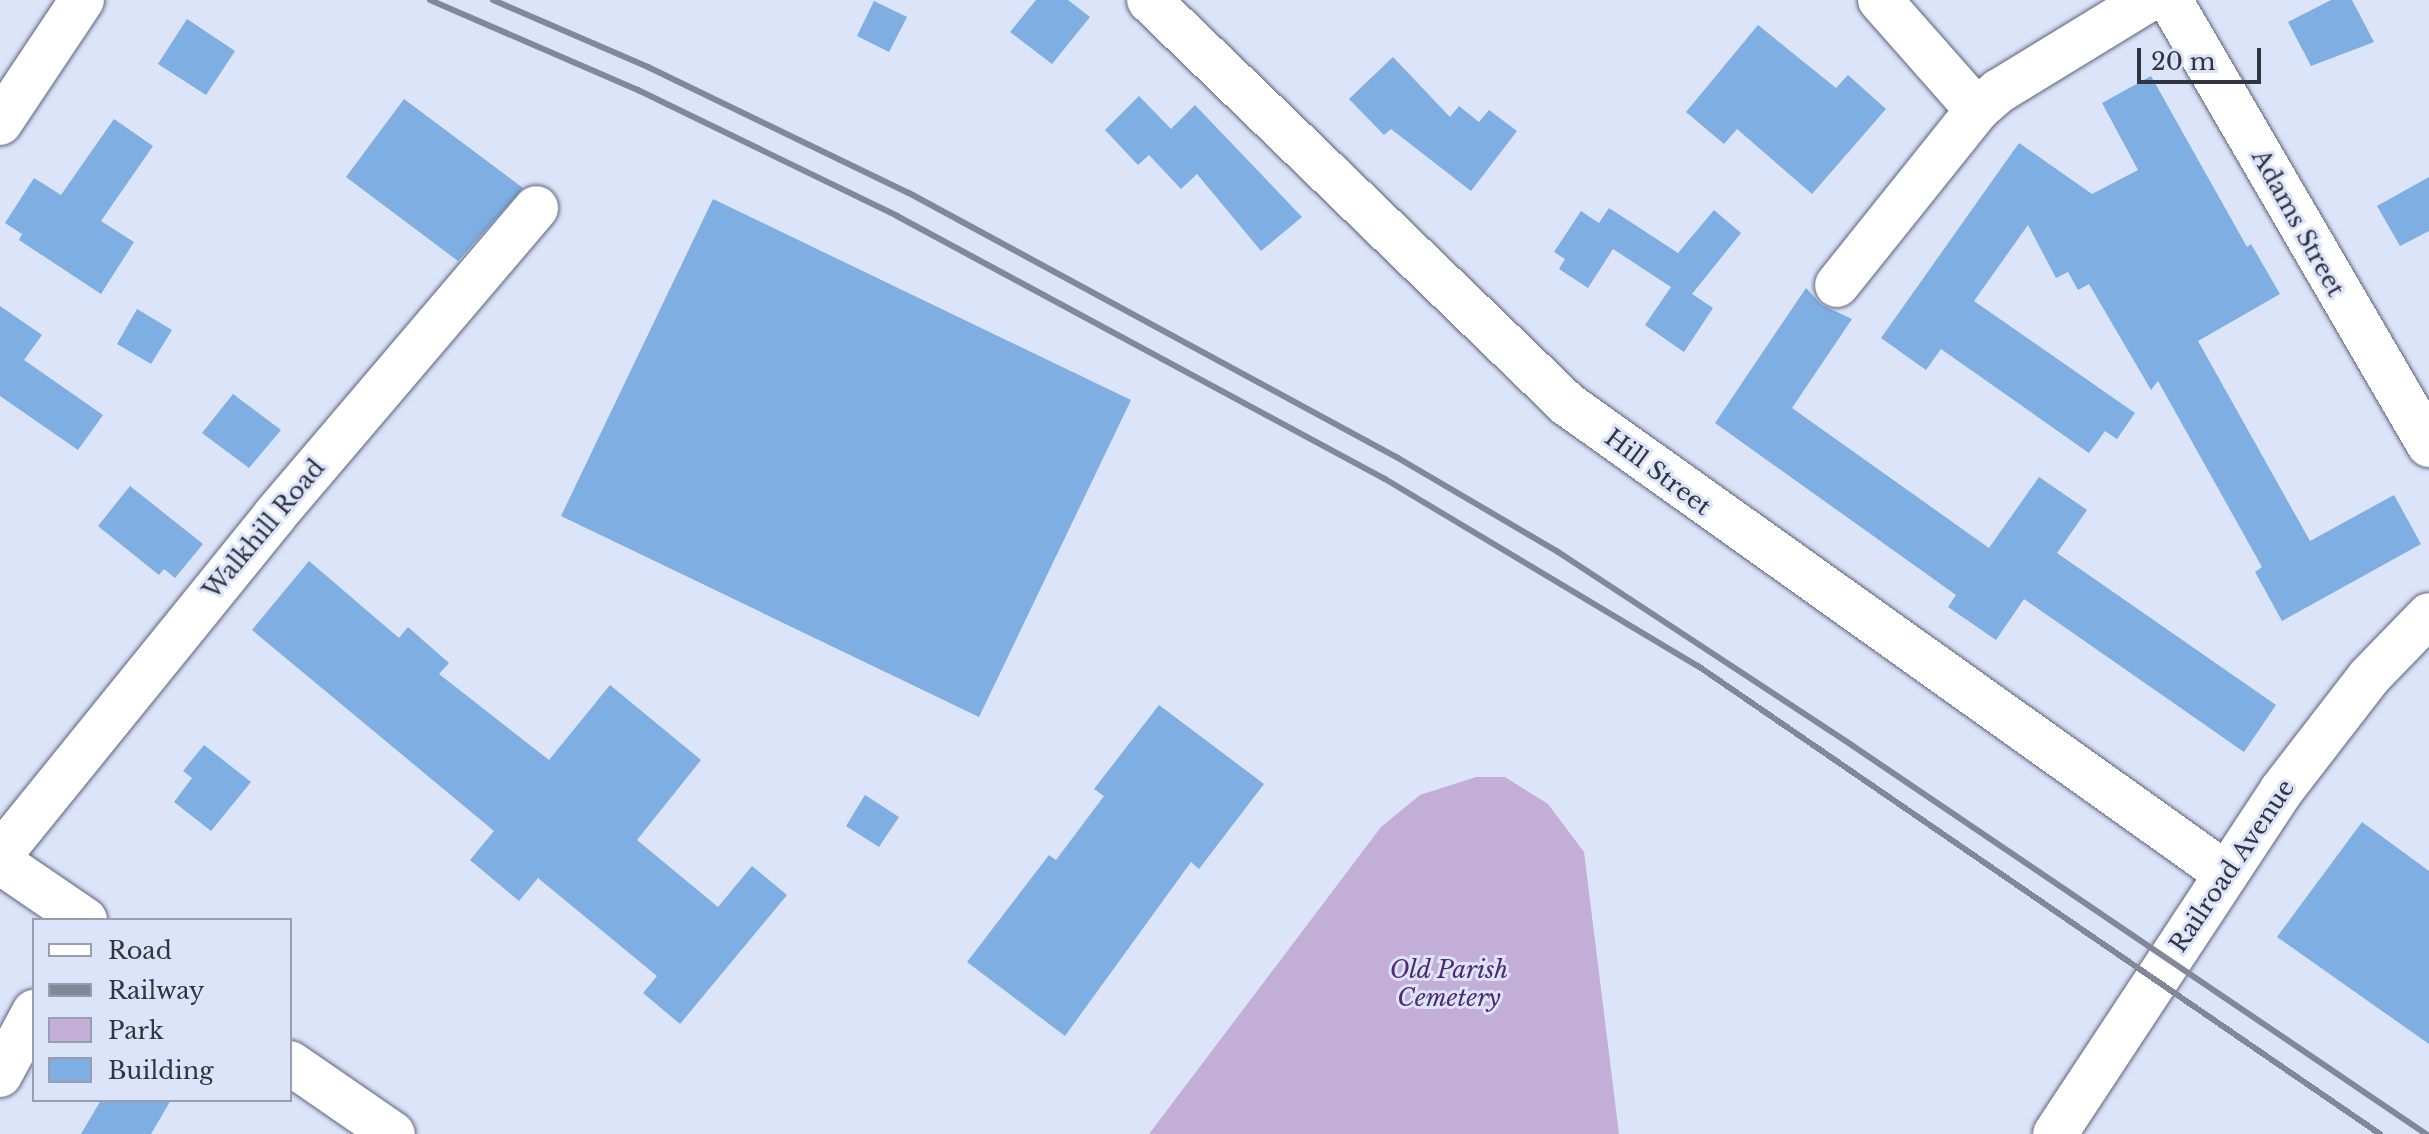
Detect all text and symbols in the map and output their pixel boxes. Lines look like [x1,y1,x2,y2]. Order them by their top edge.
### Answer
scale bar [2141,32,2265,82]
text: 20 m [2151,47,2216,76]
street label: Adams Street [2246,145,2350,301]
street label: Hill Street [1599,423,1717,521]
street label: Walkhill Road [197,453,331,605]
street label: Railroad Avenue [2163,774,2301,958]
legend [32,918,292,1102]
text: Road [108,936,172,965]
park label: Old Parish Cemetery [1389,956,1509,1012]
text: Railway [108,976,204,1005]
text: Park [108,1016,164,1045]
text: Building [108,1056,214,1085]

